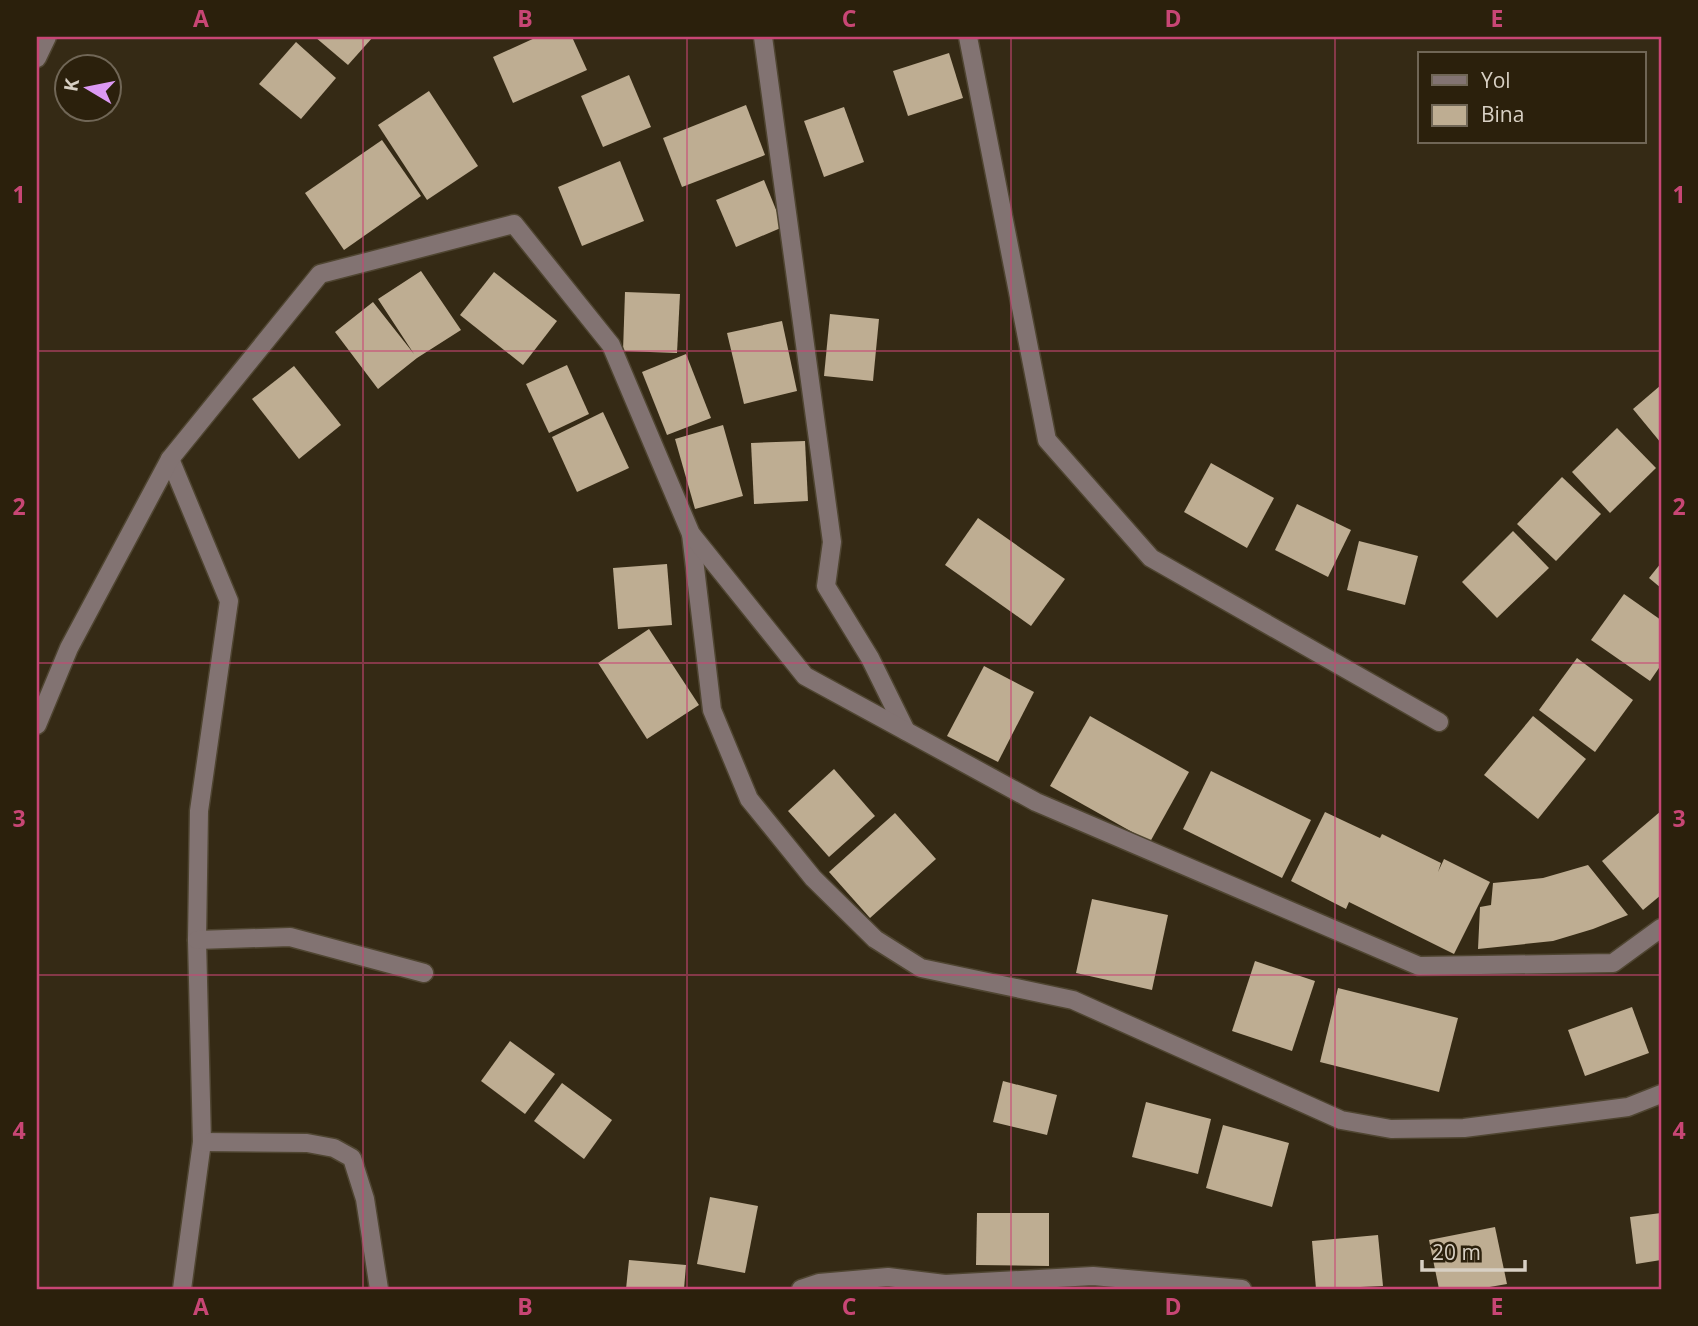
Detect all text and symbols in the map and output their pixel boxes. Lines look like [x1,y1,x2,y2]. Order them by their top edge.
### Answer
text: A [193,2,209,34]
text: B [517,2,533,34]
text: C [842,2,856,34]
text: D [1164,2,1182,34]
text: E [1491,2,1503,34]
north arrow [52,52,122,122]
legend [1418,52,1646,144]
text: Yol [1481,66,1511,94]
text: K [57,76,85,94]
text: Bina [1481,100,1524,128]
text: 1 [12,178,26,210]
text: 1 [1672,178,1686,210]
text: 2 [12,490,26,522]
text: 2 [1672,490,1686,522]
text: 3 [12,802,26,834]
text: 3 [1672,802,1686,834]
text: 4 [12,1114,26,1146]
text: 4 [1672,1114,1686,1146]
scale bar [1422,1228,1525,1272]
text: 20 m [1432,1238,1481,1266]
text: A [193,1290,209,1322]
text: B [517,1290,533,1322]
text: C [842,1290,856,1322]
text: D [1164,1290,1182,1322]
text: E [1491,1290,1503,1322]

